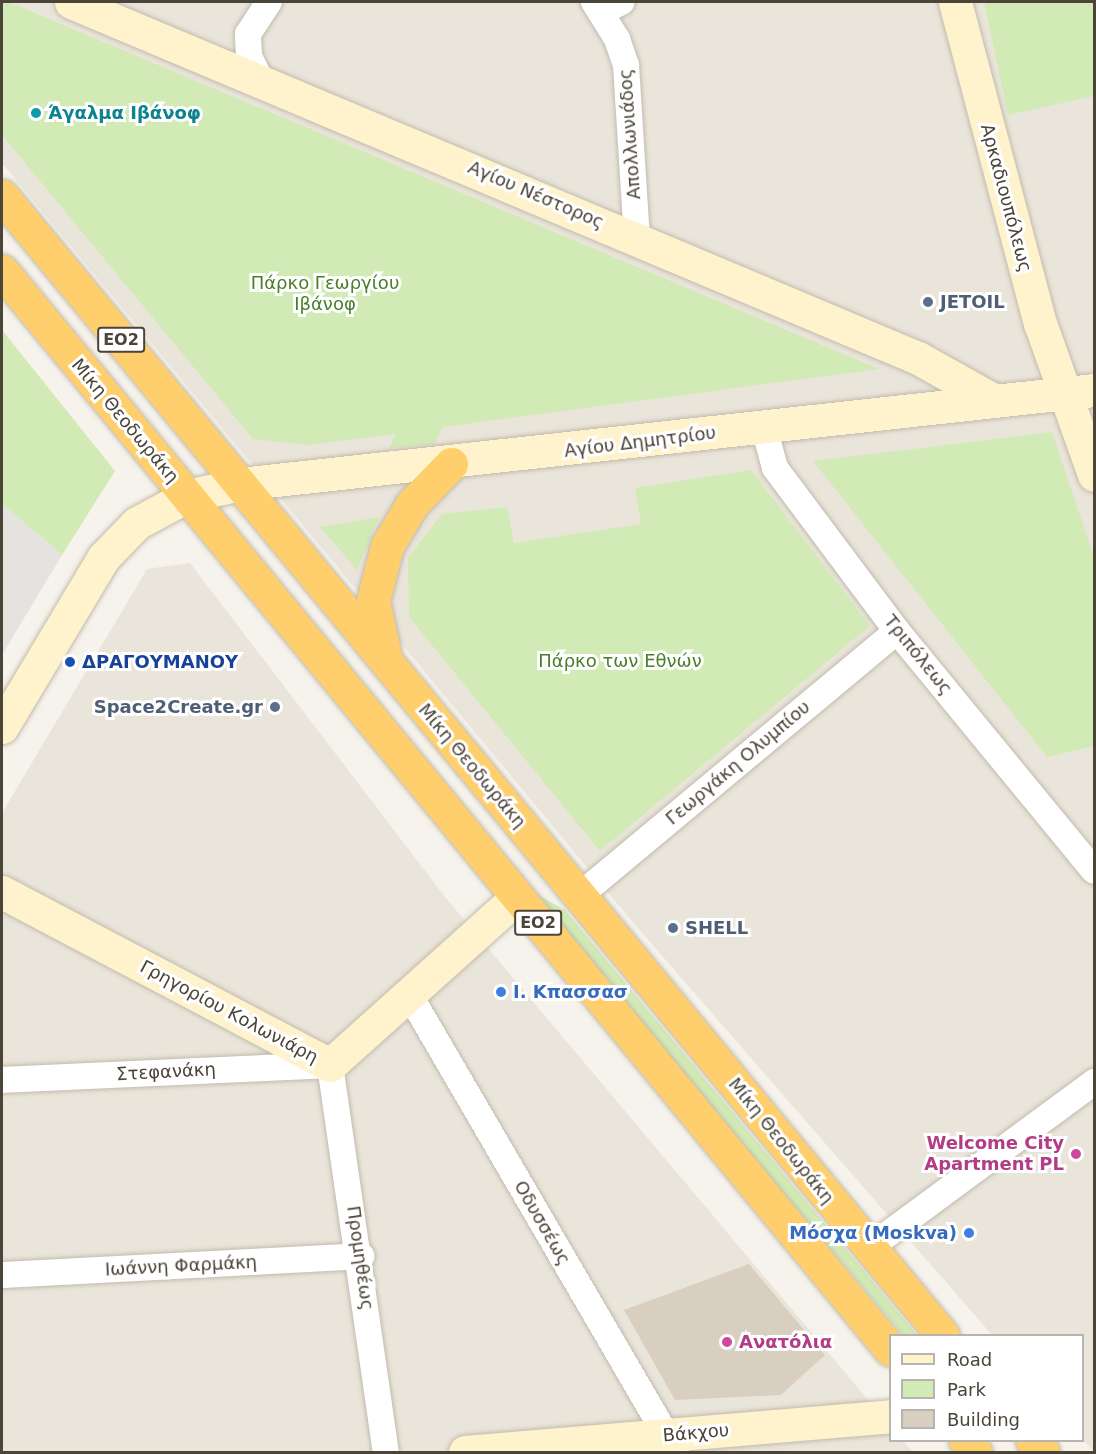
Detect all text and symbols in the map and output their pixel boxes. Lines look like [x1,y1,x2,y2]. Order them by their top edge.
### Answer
street label: Απολλωνιάδος [615,68,645,200]
place label: Άγαλμα Ιβάνοφ [48,102,201,124]
marker: Άγαλμα Ιβάνοφ [29,106,43,120]
street label: Αρκαδιουπόλεως [976,121,1036,275]
street label: Αγίου Νέστορος [465,157,607,233]
park label: Πάρκο Γεωργίου Ιβάνοφ [251,273,399,316]
place label: JETOIL [940,291,1005,313]
marker: JETOIL [921,295,935,309]
road number: ΕΟ2 [97,327,145,353]
street label: Μίκη Θεοδωράκη [67,354,183,488]
street label: Αγίου Δημητρίου [563,422,717,462]
street label: Τριπόλεως [879,611,957,699]
park label: Πάρκο των Εθνών [538,650,702,672]
place label: ΔΡΑΓΟΥΜΑΝΟΥ [82,651,238,673]
marker: ΔΡΑΓΟΥΜΑΝΟΥ [63,655,77,669]
place label: Space2Create.gr [94,696,263,718]
street label: Γεωργάκη Ολυμπίου [662,696,814,830]
street label: Μίκη Θεοδωράκη [414,699,530,833]
marker: Space2Create.gr [268,700,282,714]
road number: ΕΟ2 [514,910,562,936]
place label: SHELL [685,917,748,939]
marker: SHELL [666,921,680,935]
street label: Γρηγορίου Κολωνιάρη [136,956,322,1068]
place label: Ι. Κπασσασ [513,981,628,1003]
marker: Ι. Κπασσασ [494,985,508,999]
street label: Στεφανάκη [116,1059,216,1085]
street label: Μίκη Θεοδωράκη [724,1074,838,1208]
place label: Welcome City Apartment PL [924,1133,1064,1176]
marker: Welcome City Apartment PL [1069,1147,1083,1161]
street label: Οδυσσέως [509,1177,575,1269]
street label: Προμηθέως [342,1204,378,1312]
place label: Μόσχα (Moskva) [789,1222,957,1244]
marker: Μόσχα (Moskva) [962,1226,976,1240]
street label: Ιωάννη Φαρμάκη [104,1251,258,1281]
place label: Ανατόλια [739,1331,832,1353]
legend [889,1334,1084,1442]
marker: Ανατόλια [720,1335,734,1349]
text: Road [947,1349,992,1370]
text: Park [947,1379,986,1400]
text: Building [947,1409,1020,1430]
street label: Βάκχου [662,1419,730,1447]

